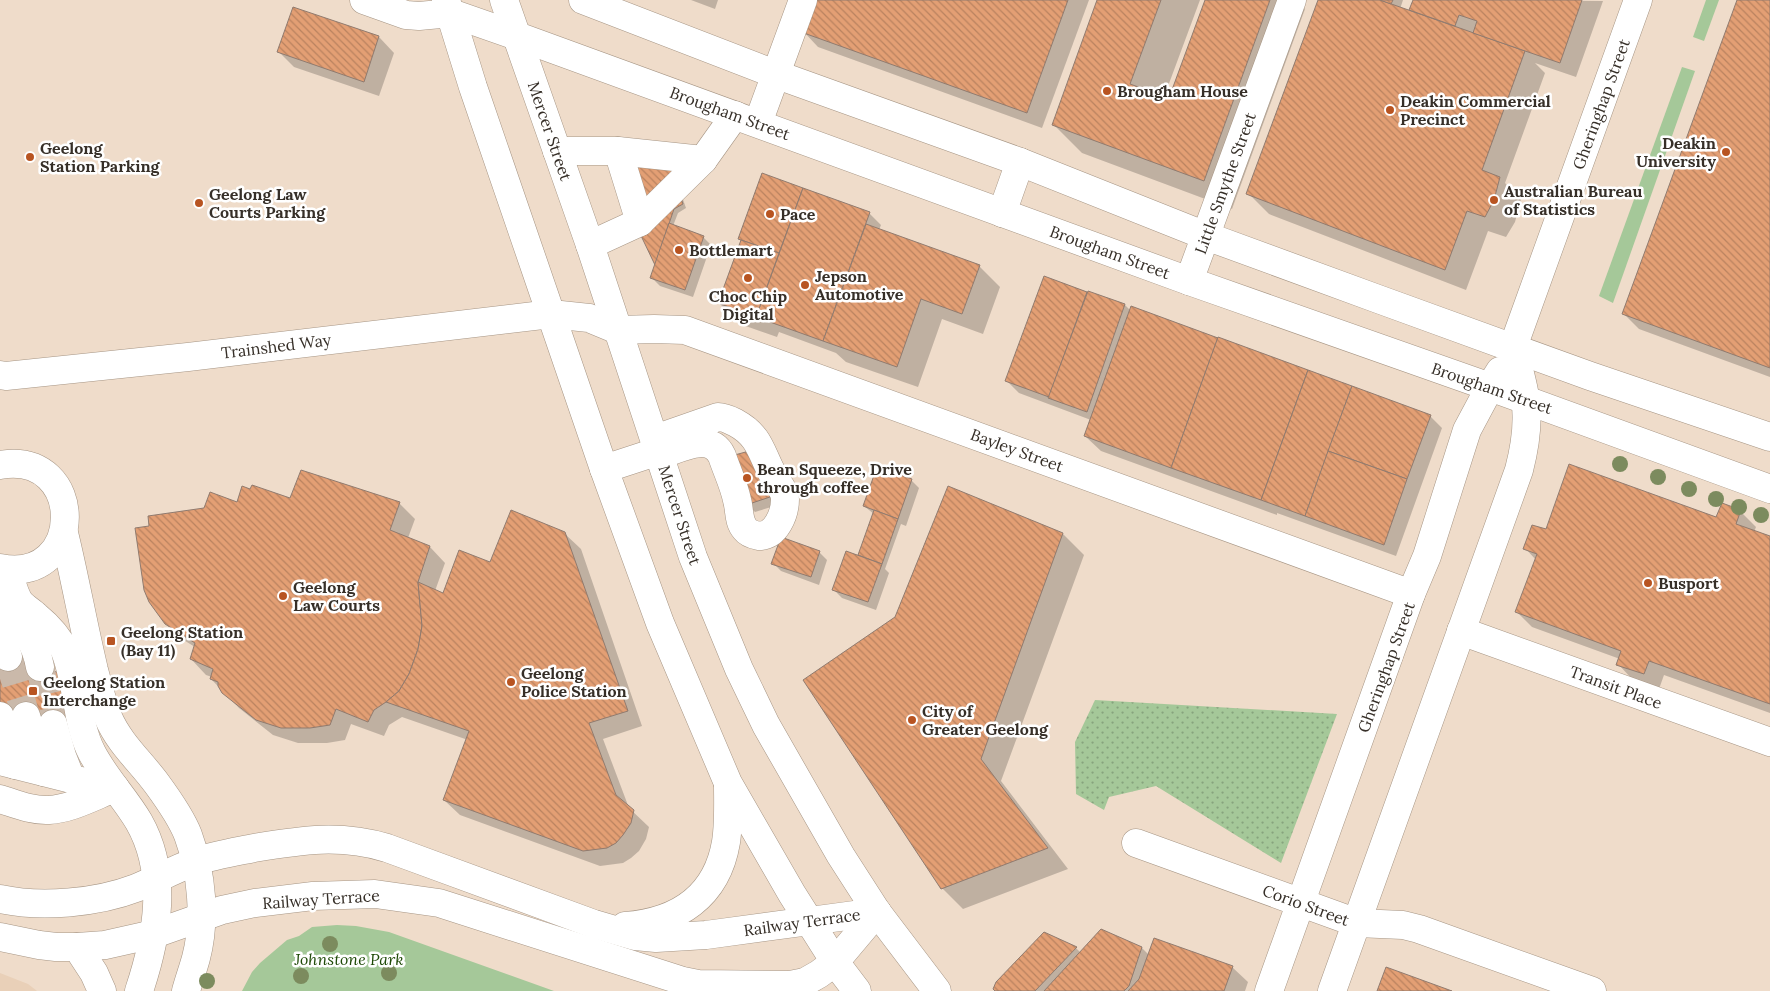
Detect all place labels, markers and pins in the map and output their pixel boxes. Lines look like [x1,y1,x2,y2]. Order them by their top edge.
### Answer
place label: Brougham House [1117,81,1248,101]
marker: Brougham House [1101,85,1113,97]
place label: Deakin Commercial Precinct [1400,91,1551,129]
marker: Deakin Commercial Precinct [1384,104,1396,116]
place label: Deakin University [1636,133,1716,171]
place label: Geelong Station Parking [40,138,161,176]
marker: Deakin University [1720,146,1732,158]
marker: Geelong Station Parking [24,151,36,163]
place label: Australian Bureau of Statistics [1504,181,1642,219]
place label: Geelong Law Courts Parking [209,184,326,222]
marker: Australian Bureau of Statistics [1488,194,1500,206]
marker: Geelong Law Courts Parking [193,197,205,209]
place label: Pace [780,204,816,224]
marker: Pace [764,208,776,220]
place label: Bottlemart [689,240,773,260]
marker: Bottlemart [673,244,685,256]
place label: Jepson Automotive [815,266,904,304]
marker: Choc Chip Digital [742,272,754,284]
marker: Jepson Automotive [799,279,811,291]
place label: Choc Chip Digital [709,286,788,324]
place label: Bean Squeeze, Drive through coffee [757,459,912,497]
marker: Bean Squeeze, Drive through coffee [741,472,753,484]
place label: Busport [1658,573,1719,593]
place label: Geelong Law Courts [293,577,380,615]
marker: Busport [1642,577,1654,589]
marker: Geelong Law Courts [277,590,289,602]
place label: Geelong Station (Bay 11) [121,622,243,661]
marker: Geelong Station (Bay 11) [105,635,117,647]
place label: Geelong Police Station [521,663,627,701]
place label: Geelong Station Interchange [43,672,165,710]
marker: Geelong Police Station [505,676,517,688]
marker: Geelong Station Interchange [27,685,39,697]
place label: City of Greater Geelong [922,701,1049,739]
marker: City of Greater Geelong [906,714,918,726]

